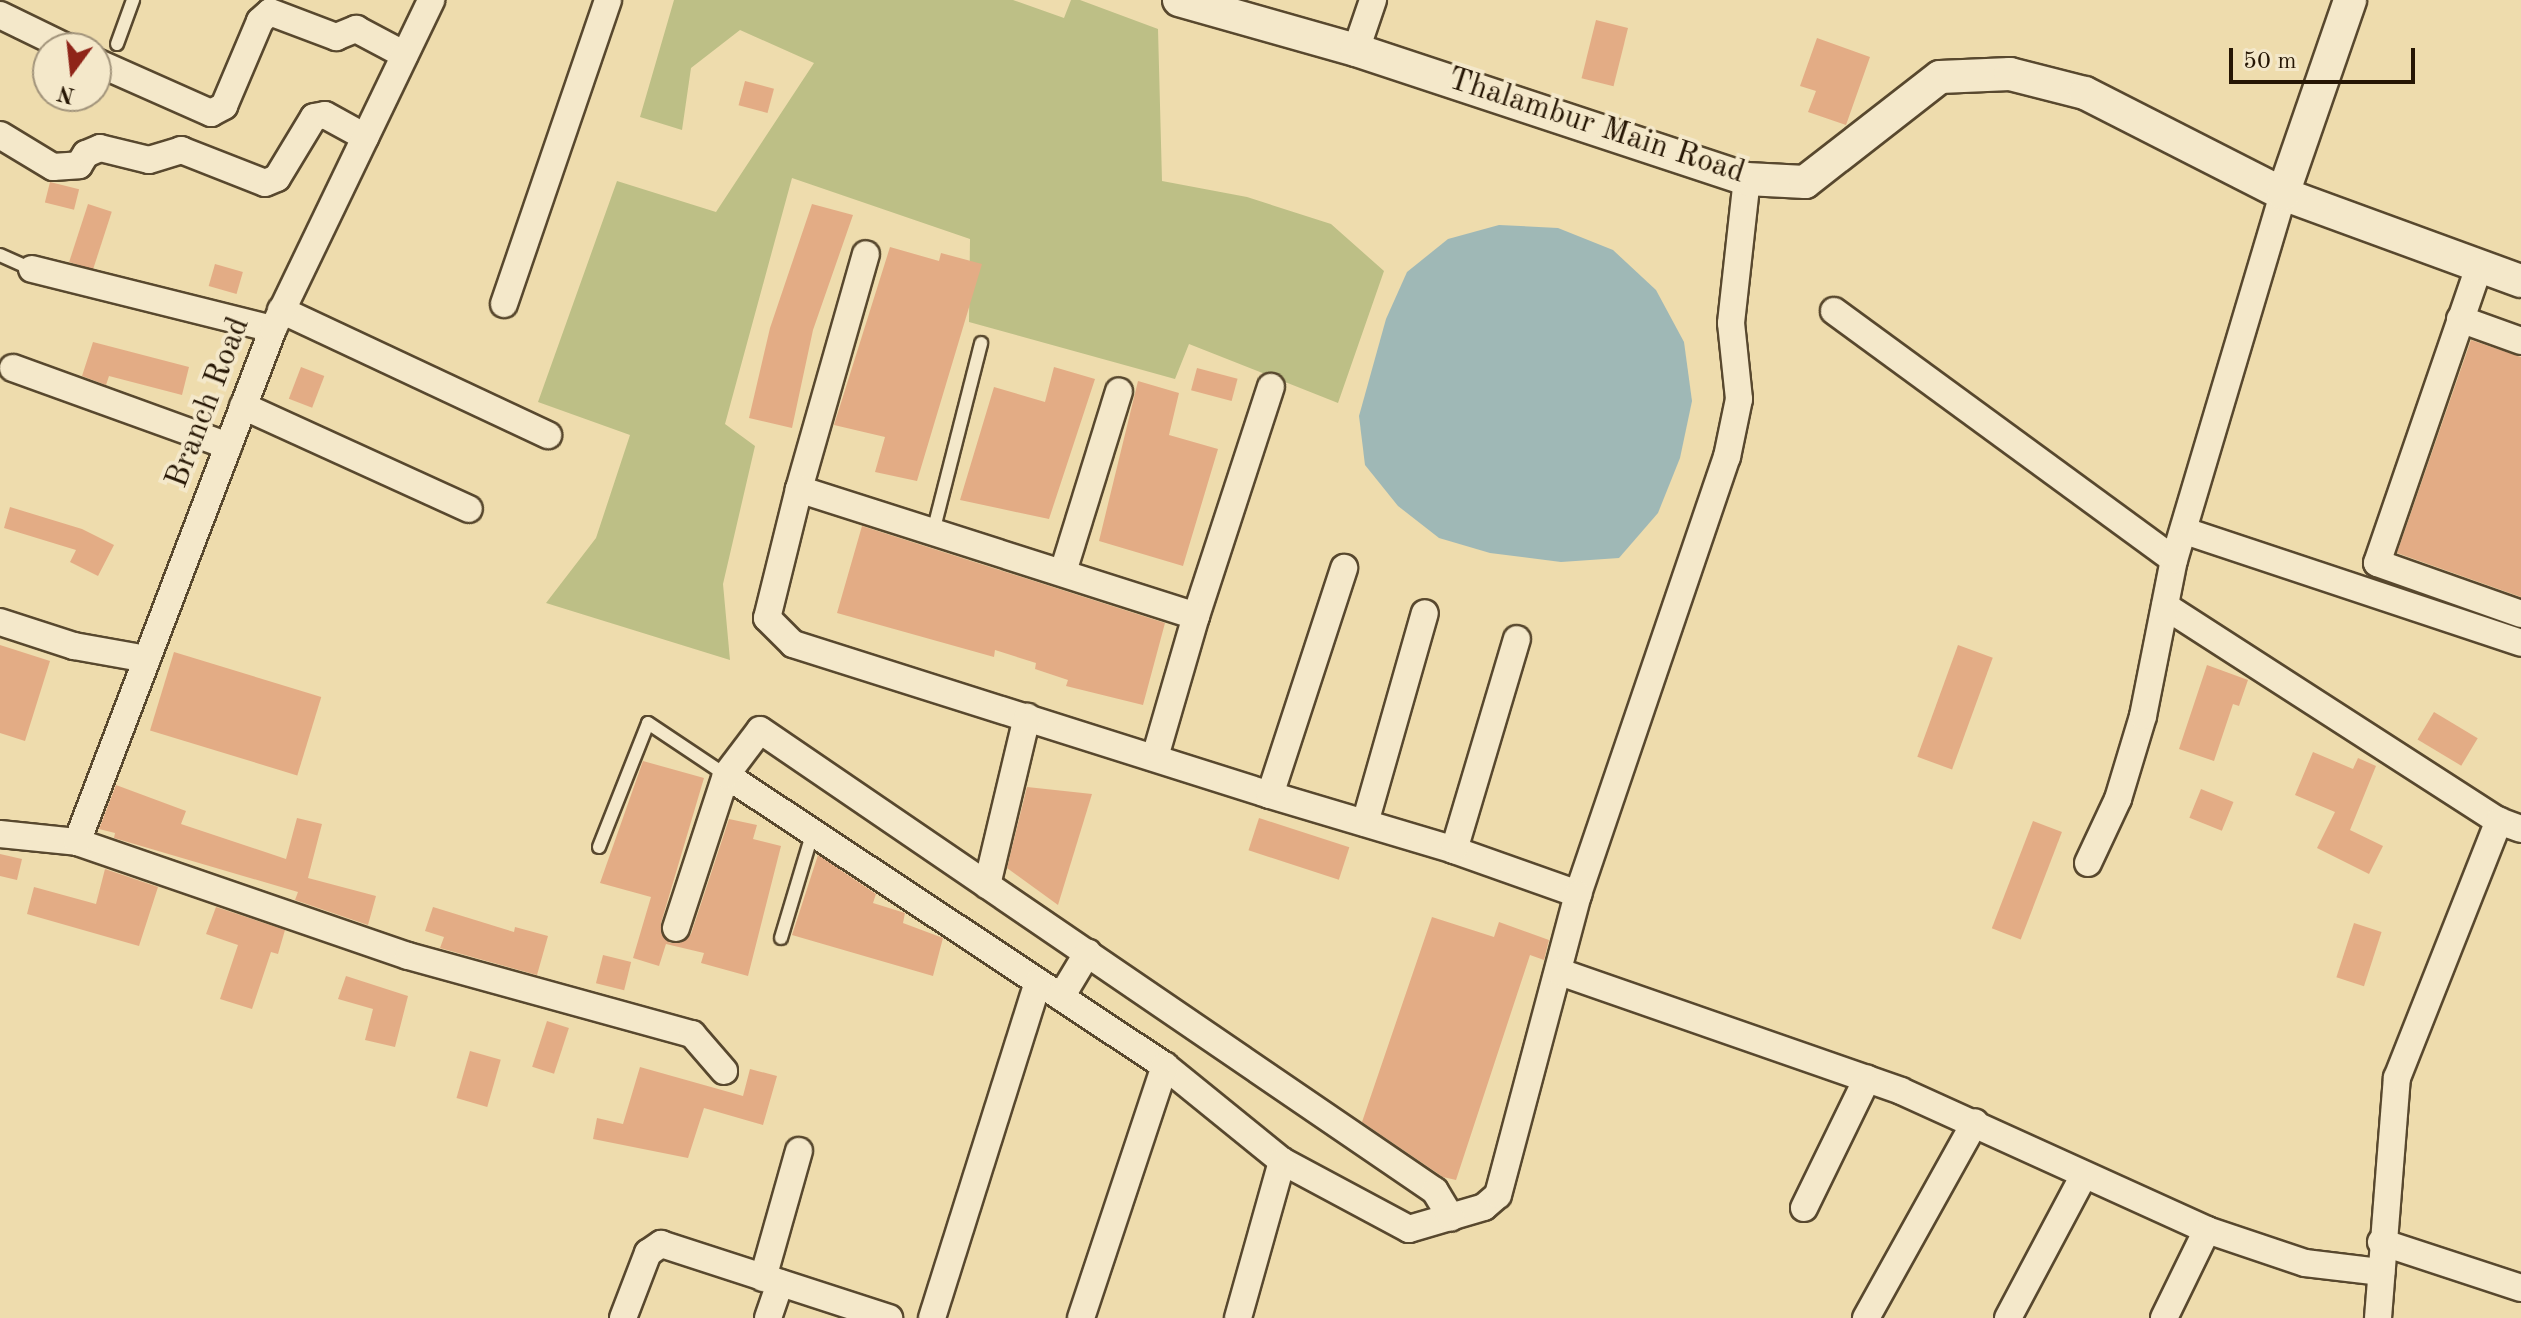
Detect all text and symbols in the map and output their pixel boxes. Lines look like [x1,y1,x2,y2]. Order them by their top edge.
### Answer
north arrow [32,32,112,112]
scale bar [2233,32,2419,82]
text: 50 m [2243,50,2297,74]
street label: Thalambur Main Road [1443,61,1749,193]
text: N [55,80,77,106]
street label: Branch Road [159,312,259,494]

